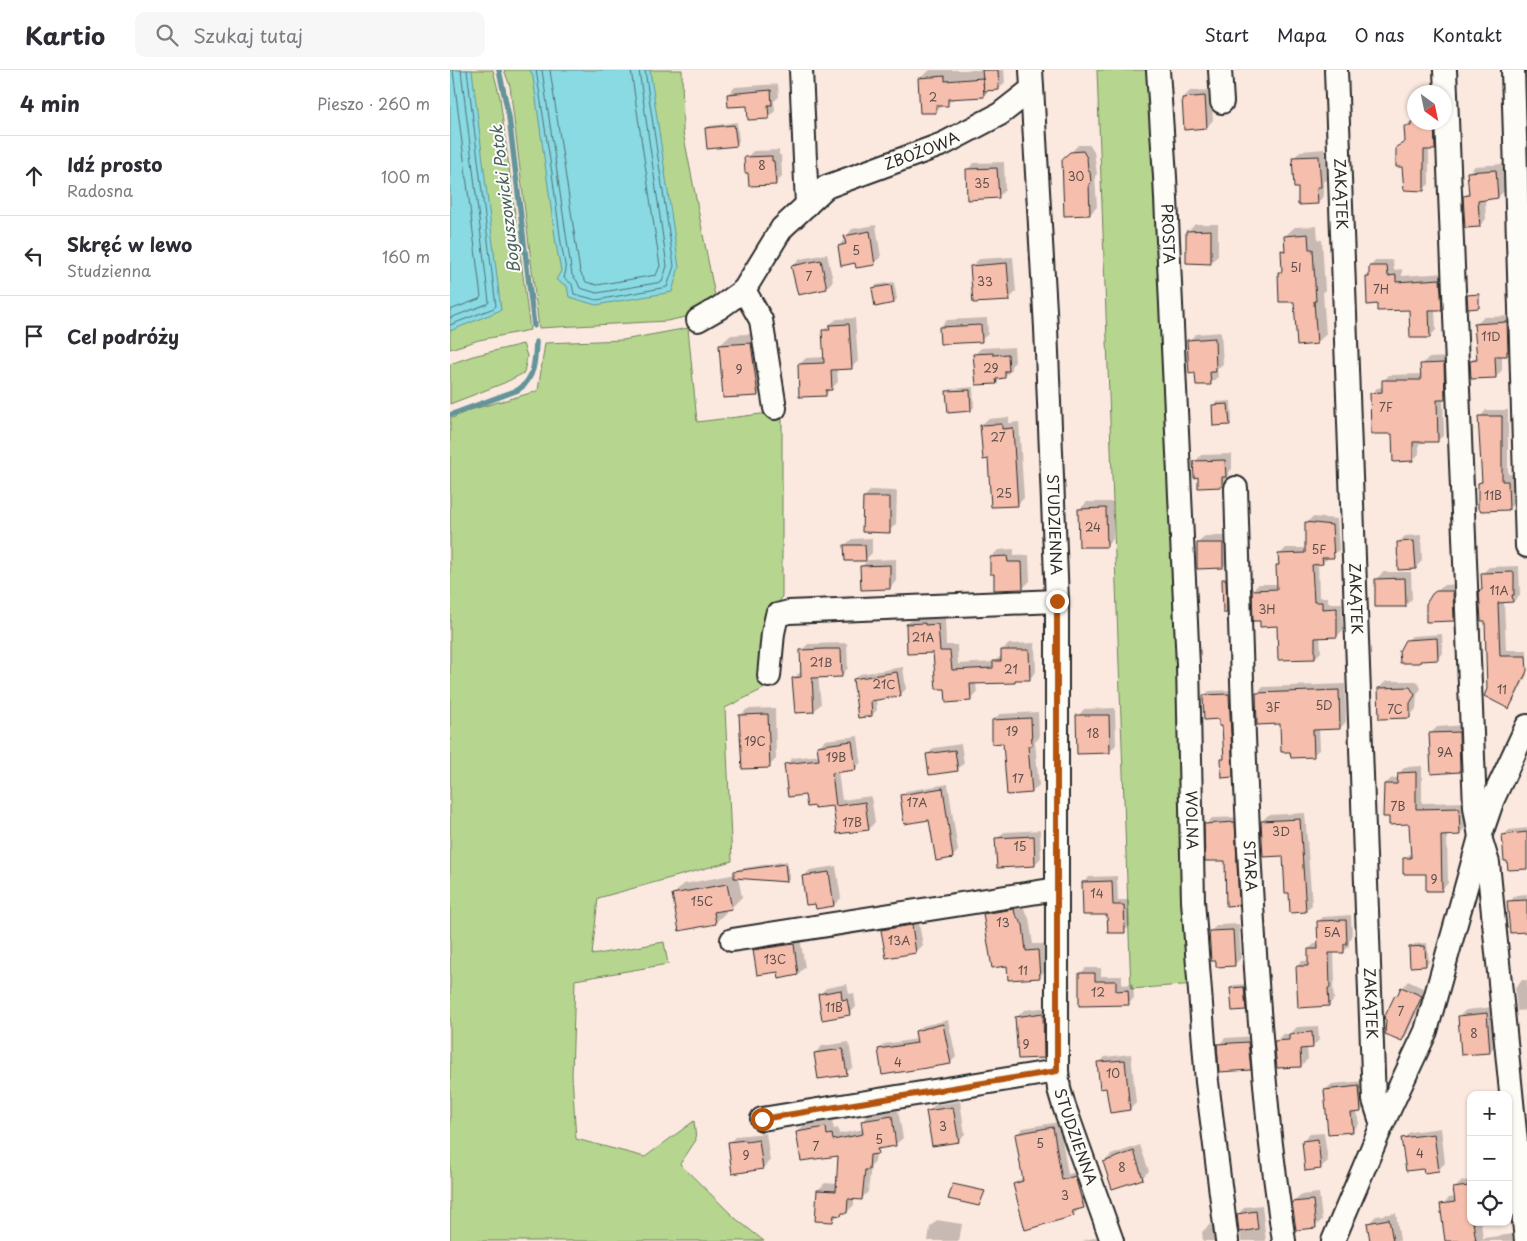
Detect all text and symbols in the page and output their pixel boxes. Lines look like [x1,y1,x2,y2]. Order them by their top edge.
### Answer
search box [135,12,485,57]
text: Kartio [25,17,105,53]
icon: search [153,21,181,49]
text: Szukaj tutaj [193,21,303,49]
text: Start [1204,21,1249,48]
text: Mapa [1277,21,1326,48]
text: O nas [1354,21,1404,48]
text: Kontakt [1432,21,1502,48]
north arrow [1407,85,1452,130]
text: 4 min [20,87,80,119]
house number: 2 [929,88,937,106]
text: Pieszo · 260 m [317,91,430,115]
water label: Boguszowicki Potok [483,123,525,274]
street label: ZBOŻOWA [880,125,963,175]
text: Idź prosto [67,150,163,178]
house number: 8 [758,156,766,174]
street label: ZAKĄTEK [1329,158,1355,230]
icon: ahead [20,162,48,190]
text: 100 m [381,164,430,188]
house number: 30 [1068,167,1085,185]
house number: 35 [974,174,990,192]
text: Radosna [67,178,133,202]
street label: PROSTA [1156,203,1182,264]
text: Skręć w lewo [67,230,192,258]
house number: 5 [852,241,860,259]
icon: left [20,242,48,270]
text: 160 m [382,244,430,268]
text: Studzienna [67,258,151,282]
house number: 5I [1290,258,1302,276]
house number: 7 [806,267,813,285]
house number: 33 [977,272,993,290]
house number: 7H [1373,280,1389,298]
icon: arrive [20,322,48,350]
text: Cel podróży [67,322,179,350]
house number: 11D [1481,327,1501,345]
house number: 29 [983,359,999,377]
house number: 9 [735,360,743,378]
house number: 7F [1379,398,1393,416]
house number: 27 [991,428,1006,446]
street label: STUDZIENNA [1042,473,1069,575]
house number: 25 [996,484,1012,502]
house number: 11B [1484,486,1502,504]
house number: 24 [1085,518,1101,536]
house number: 5F [1312,540,1326,558]
street label: ZAKĄTEK [1344,562,1370,635]
house number: 11A [1489,581,1509,599]
route end [1046,590,1069,613]
house number: 3H [1258,600,1276,618]
house number: 21A [912,628,935,646]
house number: 21B [810,653,833,671]
house number: 21 [1004,660,1018,678]
house number: 21C [872,675,896,693]
house number: 11 [1497,680,1507,698]
house number: 5D [1315,696,1333,714]
house number: 3F [1266,698,1280,716]
house number: 7C [1387,700,1403,718]
house number: 19 [1006,722,1018,740]
house number: 18 [1087,724,1099,742]
house number: 19C [744,732,766,750]
house number: 9A [1437,743,1453,761]
house number: 19B [826,748,846,766]
house number: 17 [1012,769,1024,787]
street label: WOLNA [1181,790,1205,850]
house number: 17A [907,793,927,811]
house number: 7B [1391,797,1405,815]
house number: 17B [842,813,862,831]
house number: 3D [1272,822,1290,840]
house number: 15 [1013,837,1027,855]
street label: STARA [1239,839,1264,892]
house number: 9 [1430,870,1438,888]
house number: 14 [1090,884,1104,902]
house number: 15C [691,892,713,910]
house number: 13 [996,913,1010,931]
house number: 5A [1324,923,1340,941]
house number: 13A [888,931,910,949]
house number: 13C [764,950,786,968]
house number: 11 [1018,961,1028,979]
street label: ZAKĄTEK [1359,967,1385,1039]
house number: 12 [1091,983,1105,1001]
house number: 11B [825,998,843,1016]
house number: 7 [1398,1002,1405,1020]
house number: 8 [1470,1024,1478,1042]
house number: 9 [1022,1035,1030,1053]
house number: 4 [894,1053,902,1071]
house number: 10 [1106,1064,1120,1082]
street label: STUDZIENNA [1049,1085,1104,1188]
map controls [1467,1091,1512,1226]
button: + [1467,1091,1512,1136]
route start [751,1108,774,1131]
house number: 3 [939,1117,947,1135]
house number: 5 [875,1130,883,1148]
house number: 5 [1036,1134,1044,1152]
button: − [1467,1136,1512,1181]
house number: 7 [813,1137,820,1155]
house number: 4 [1416,1144,1424,1162]
house number: 9 [742,1146,750,1164]
house number: 8 [1118,1158,1126,1176]
button: locate [1467,1181,1512,1226]
house number: 3 [1061,1186,1069,1204]

